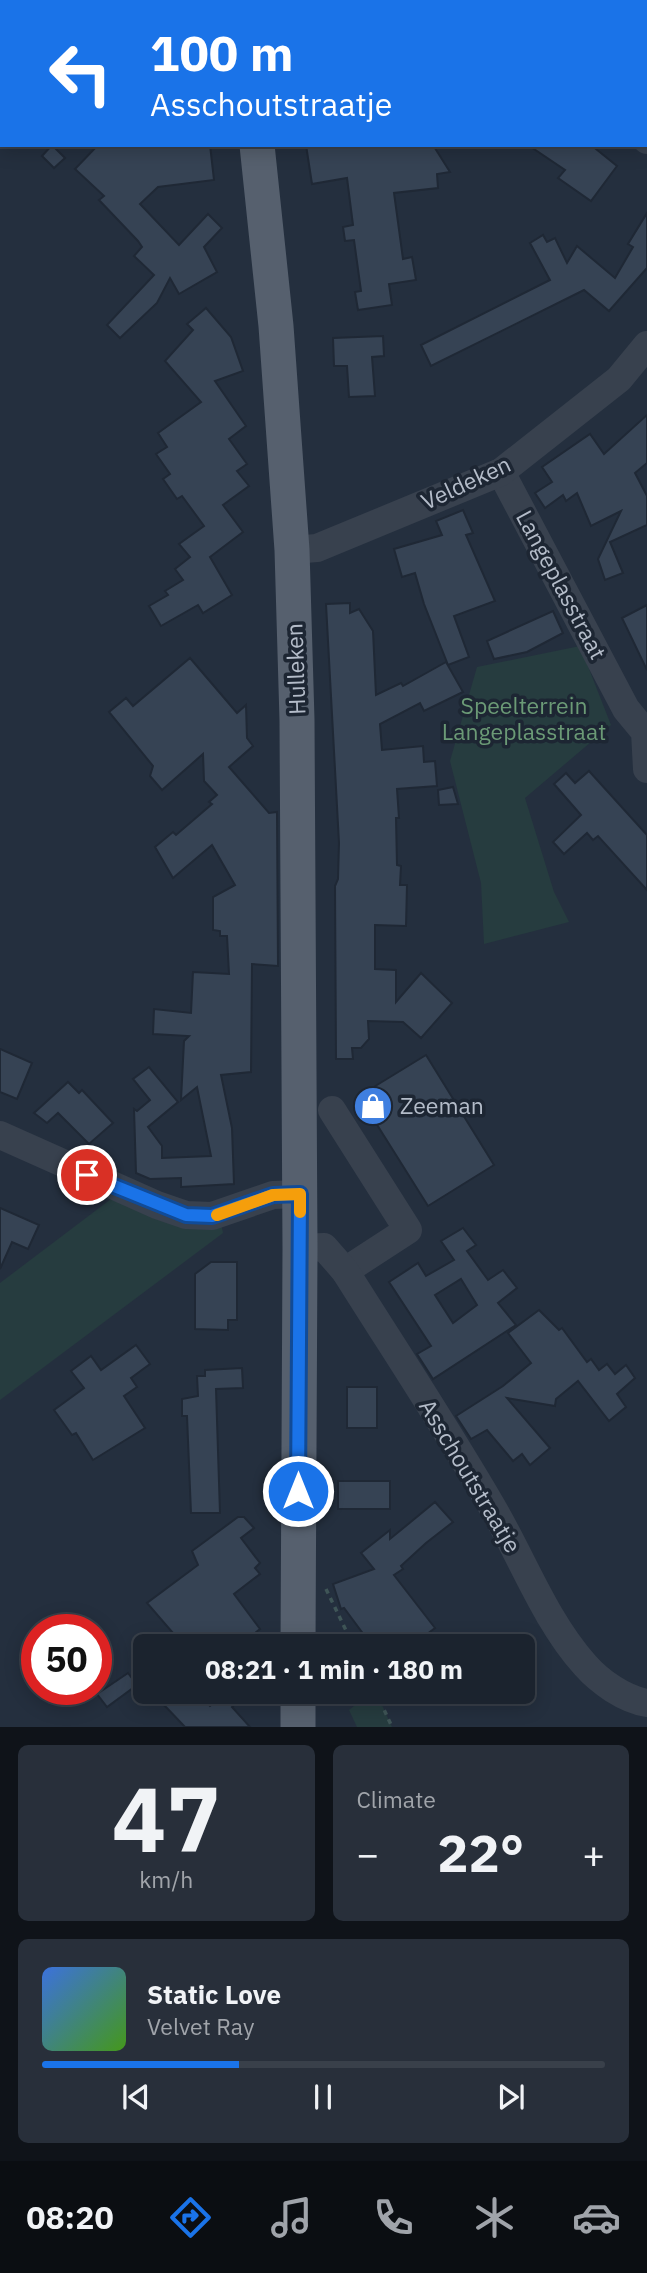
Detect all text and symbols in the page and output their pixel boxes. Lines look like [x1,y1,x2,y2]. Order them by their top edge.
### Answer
text: 100 m [150,21,294,84]
icon: left [35,28,126,119]
text: Asschoutstraatje [150,83,392,125]
street label: Veldeken [416,448,515,516]
street label: Langeplasstraat [510,505,614,664]
street label: Hulleken [278,623,312,715]
park label: Speelterrein Langeplasstraat [442,690,606,746]
shop icon: Zeeman [352,1085,394,1127]
place label: Zeeman [400,1090,484,1120]
pin [57,1145,117,1205]
icon: arrive [68,1156,106,1194]
street label: Asschoutstraatje [413,1393,529,1558]
position arrow [261,1454,335,1528]
speed limit sign: 50 [21,1614,112,1705]
text: 08:21 · 1 min · 180 m [205,1652,463,1686]
text: 47 [112,1759,221,1877]
text: Climate [357,1784,436,1814]
text: 22° [437,1819,524,1886]
text: − [357,1829,379,1878]
text: + [582,1829,605,1878]
text: km/h [139,1864,193,1894]
text: Static Love [147,1977,281,2011]
text: Velvet Ray [147,2011,254,2041]
icon: previous [117,2078,155,2116]
icon: pause [304,2078,342,2116]
icon: next [492,2078,530,2116]
icon: directions [166,2193,215,2242]
icon: music [267,2193,316,2242]
icon: phone [369,2193,418,2242]
icon: climate [470,2193,519,2242]
icon: car [572,2193,621,2242]
text: 08:20 [26,2196,114,2238]

